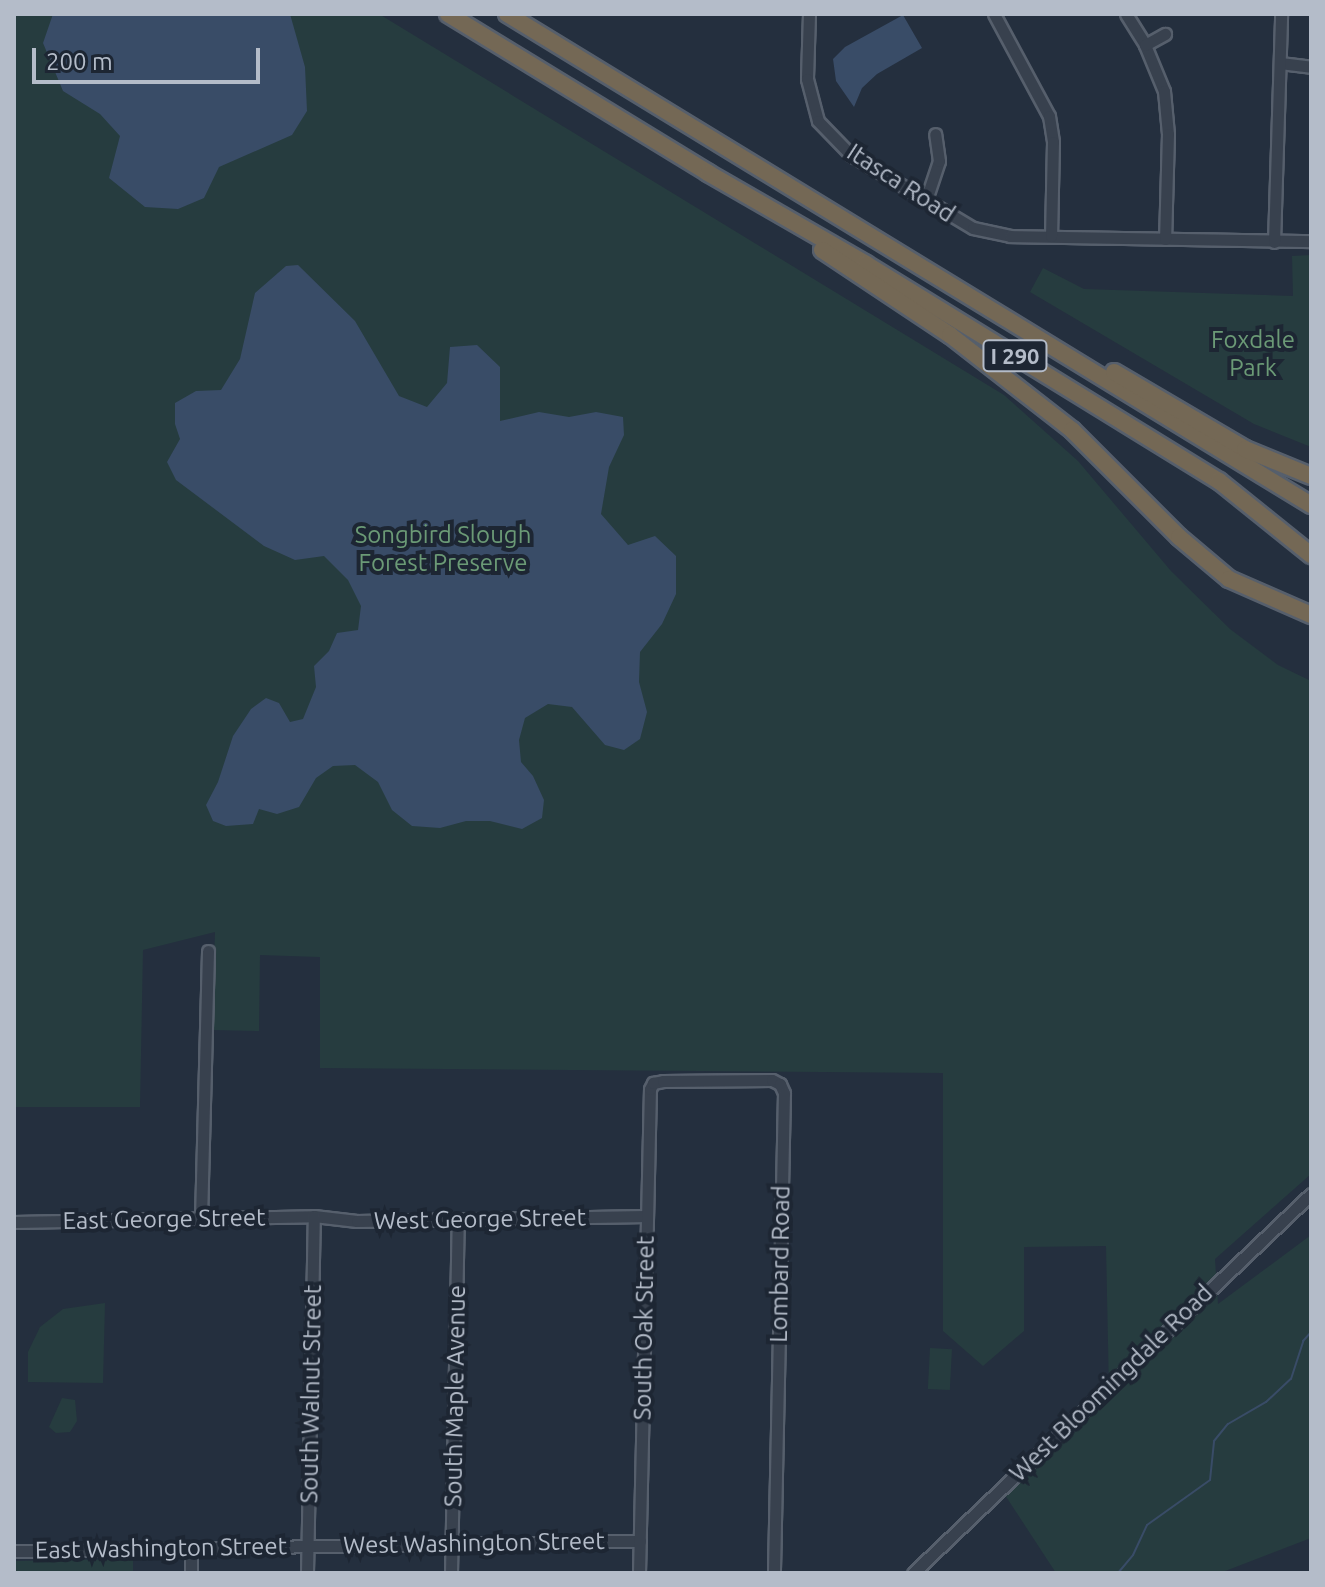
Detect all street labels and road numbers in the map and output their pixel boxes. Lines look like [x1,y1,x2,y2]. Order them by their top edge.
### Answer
street label: Itasca Road [842,138,960,228]
road number: I 290 [981,338,1049,374]
street label: Lombard Road [764,1185,796,1343]
street label: East George Street [62,1203,266,1235]
street label: West George Street [374,1203,586,1235]
street label: South Oak Street [628,1235,660,1421]
street label: West Bloomingdale Road [1004,1279,1218,1487]
street label: South Walnut Street [295,1284,327,1504]
street label: South Maple Avenue [439,1285,471,1507]
street label: West Washington Street [343,1526,605,1560]
street label: East Washington Street [35,1531,287,1565]

